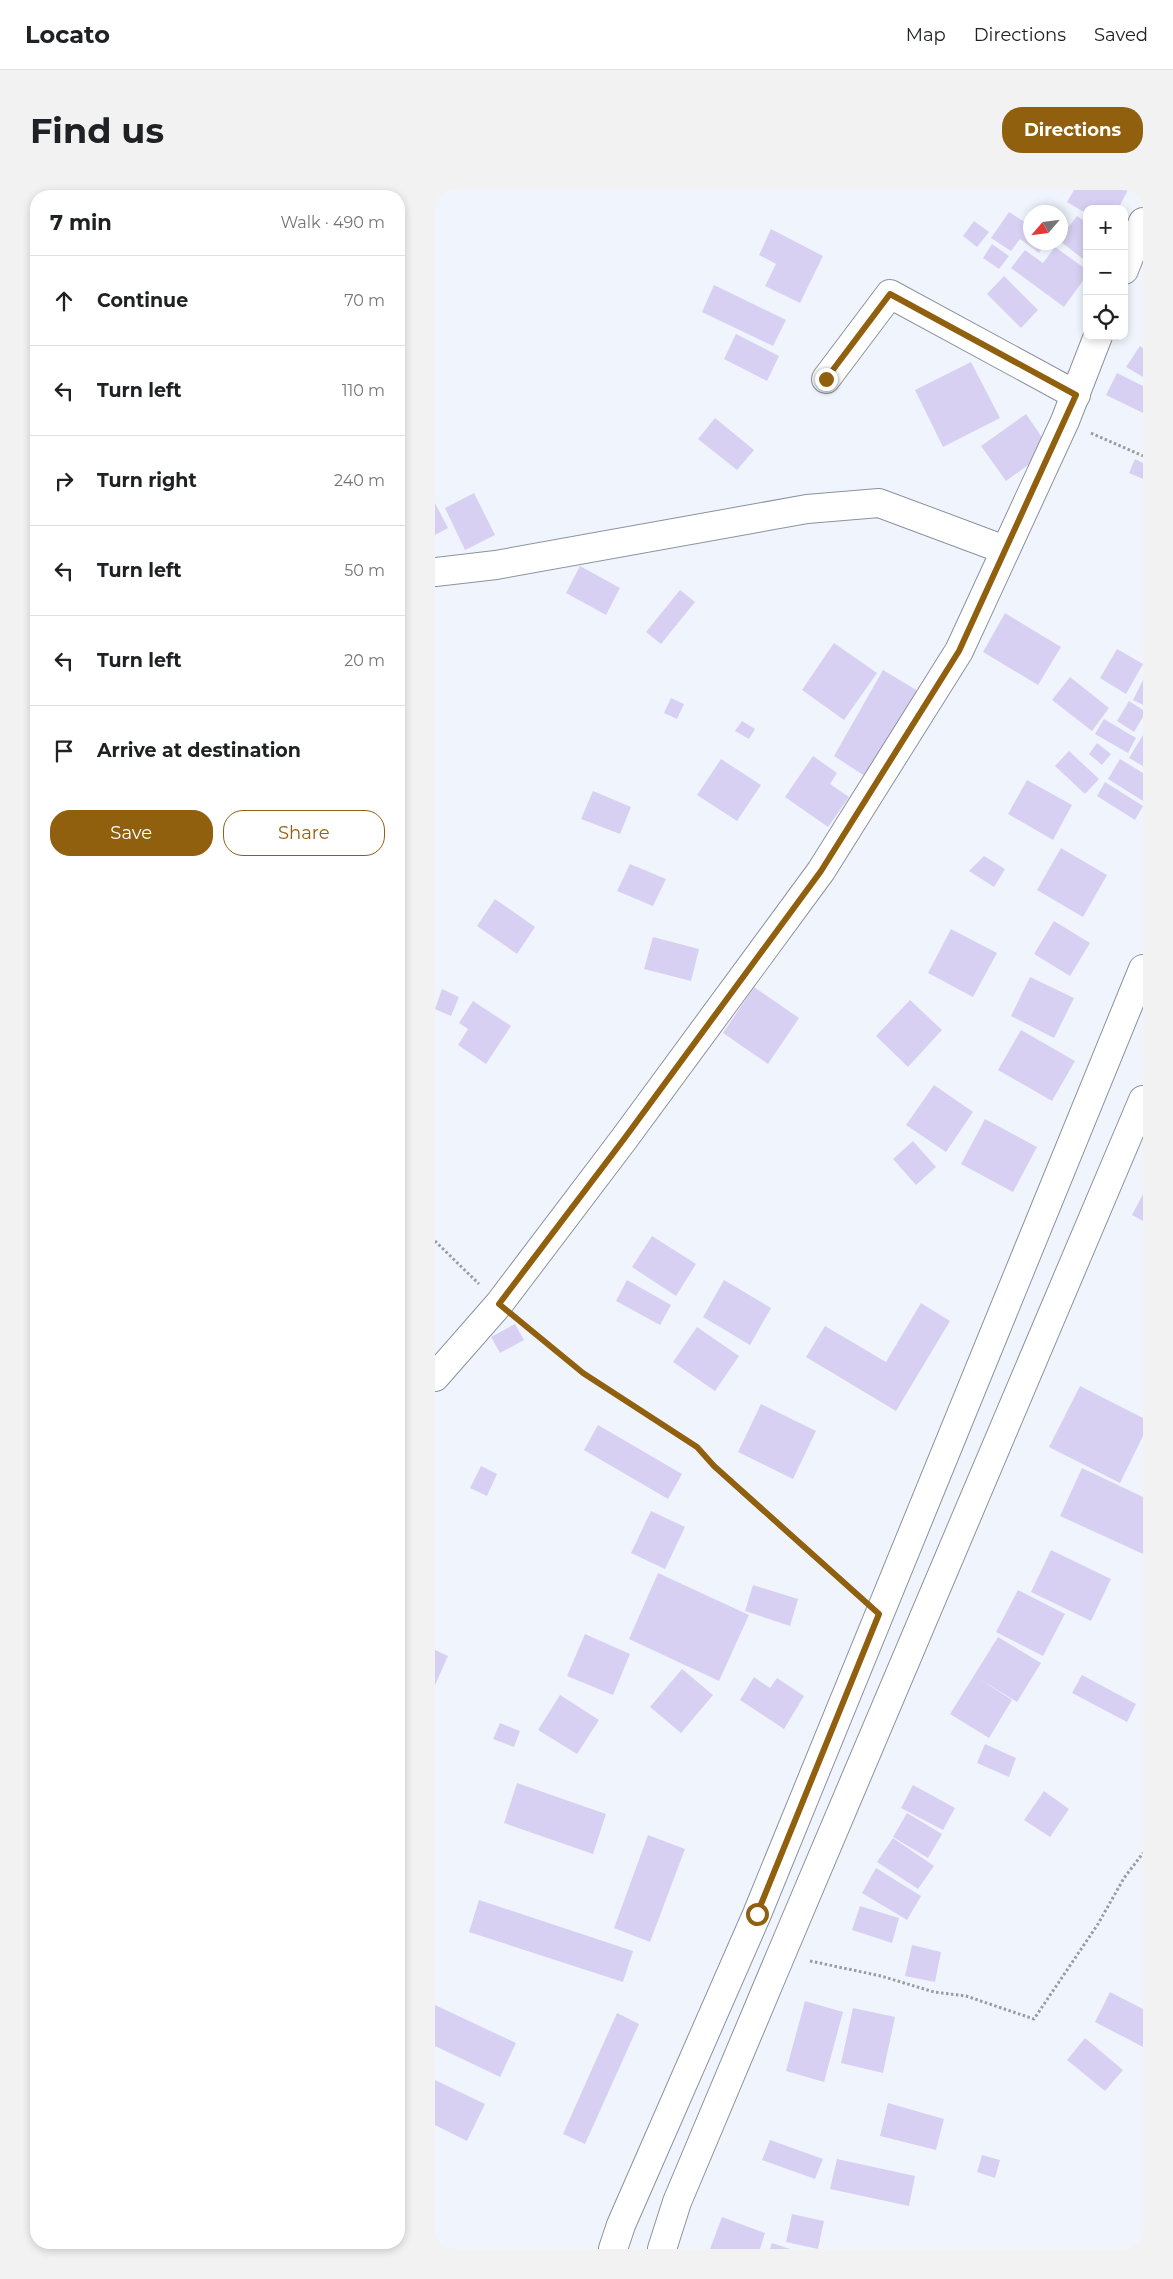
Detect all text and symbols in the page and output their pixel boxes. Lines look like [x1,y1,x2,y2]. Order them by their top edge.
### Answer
text: Locato [25,20,110,49]
text: Map [906,24,946,46]
text: Directions [974,24,1066,46]
text: Saved [1094,24,1148,46]
button: Directions [1002,107,1143,153]
text: Find us [30,109,164,152]
north arrow [1023,205,1068,250]
map controls [1083,205,1128,340]
button: + [1083,205,1128,250]
text: 7 min [50,210,112,235]
text: Walk · 490 m [280,213,385,232]
button: − [1083,250,1128,295]
icon: ahead [50,287,78,315]
text: Continue [97,289,188,312]
text: 70 m [344,291,385,310]
button: locate [1083,295,1128,340]
route end [815,368,838,391]
icon: left [50,377,78,405]
text: Turn left [97,379,182,402]
text: 110 m [342,381,385,400]
icon: right [50,467,78,495]
text: Turn right [97,469,197,492]
text: 240 m [334,471,385,490]
icon: left [50,557,78,585]
text: Turn left [97,559,182,582]
text: 50 m [344,561,385,580]
icon: left [50,647,78,675]
text: Turn left [97,649,182,672]
text: 20 m [344,651,385,670]
icon: arrive [50,737,78,765]
text: Arrive at destination [97,739,301,762]
button: Save [50,810,213,856]
button: Share [223,810,385,856]
route start [746,1903,769,1926]

